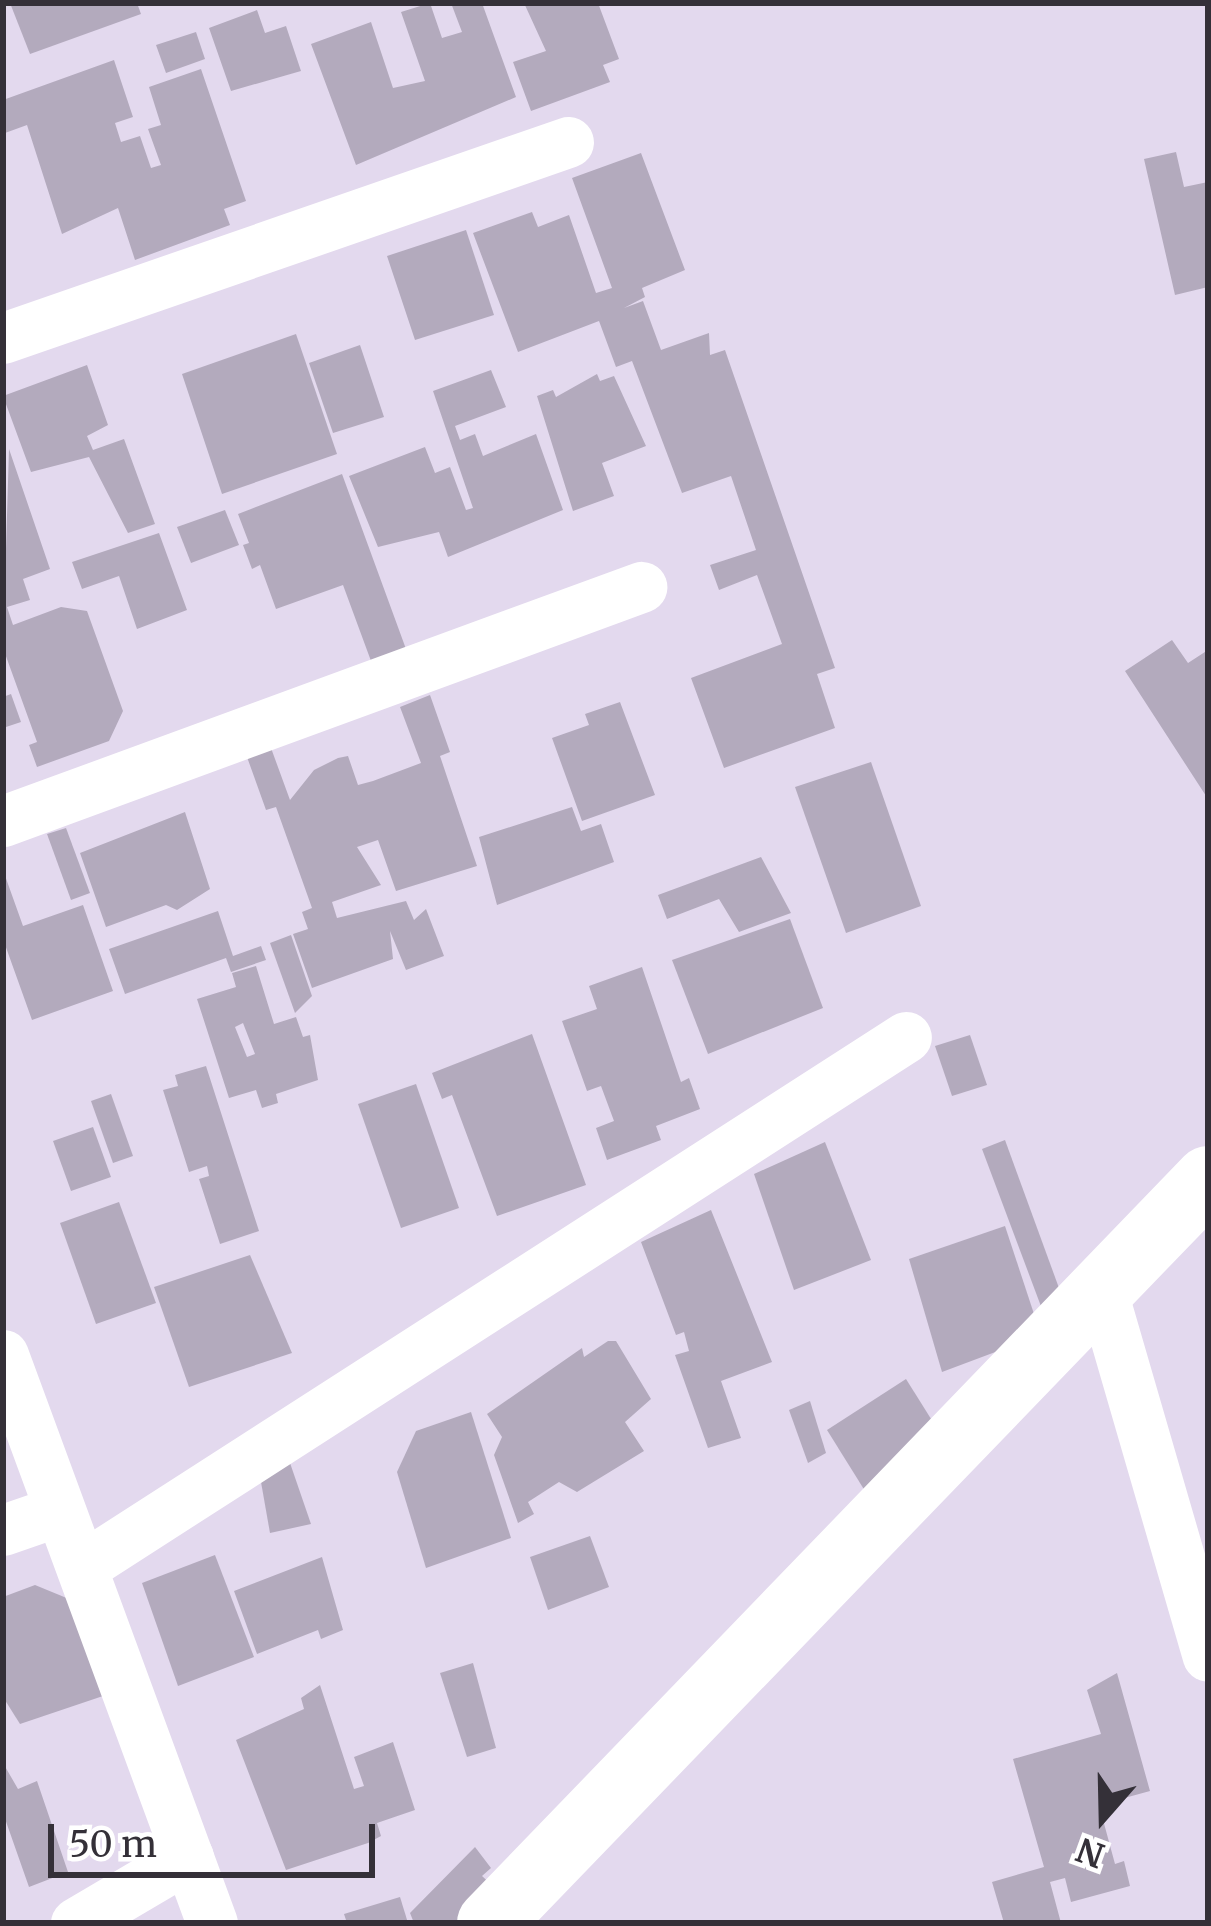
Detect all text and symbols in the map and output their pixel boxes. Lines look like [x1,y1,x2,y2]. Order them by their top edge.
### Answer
north arrow [1043,1758,1163,1878]
scale bar [54,1800,381,1874]
text: 50 m [69,1822,157,1867]
text: N [1071,1829,1110,1876]

